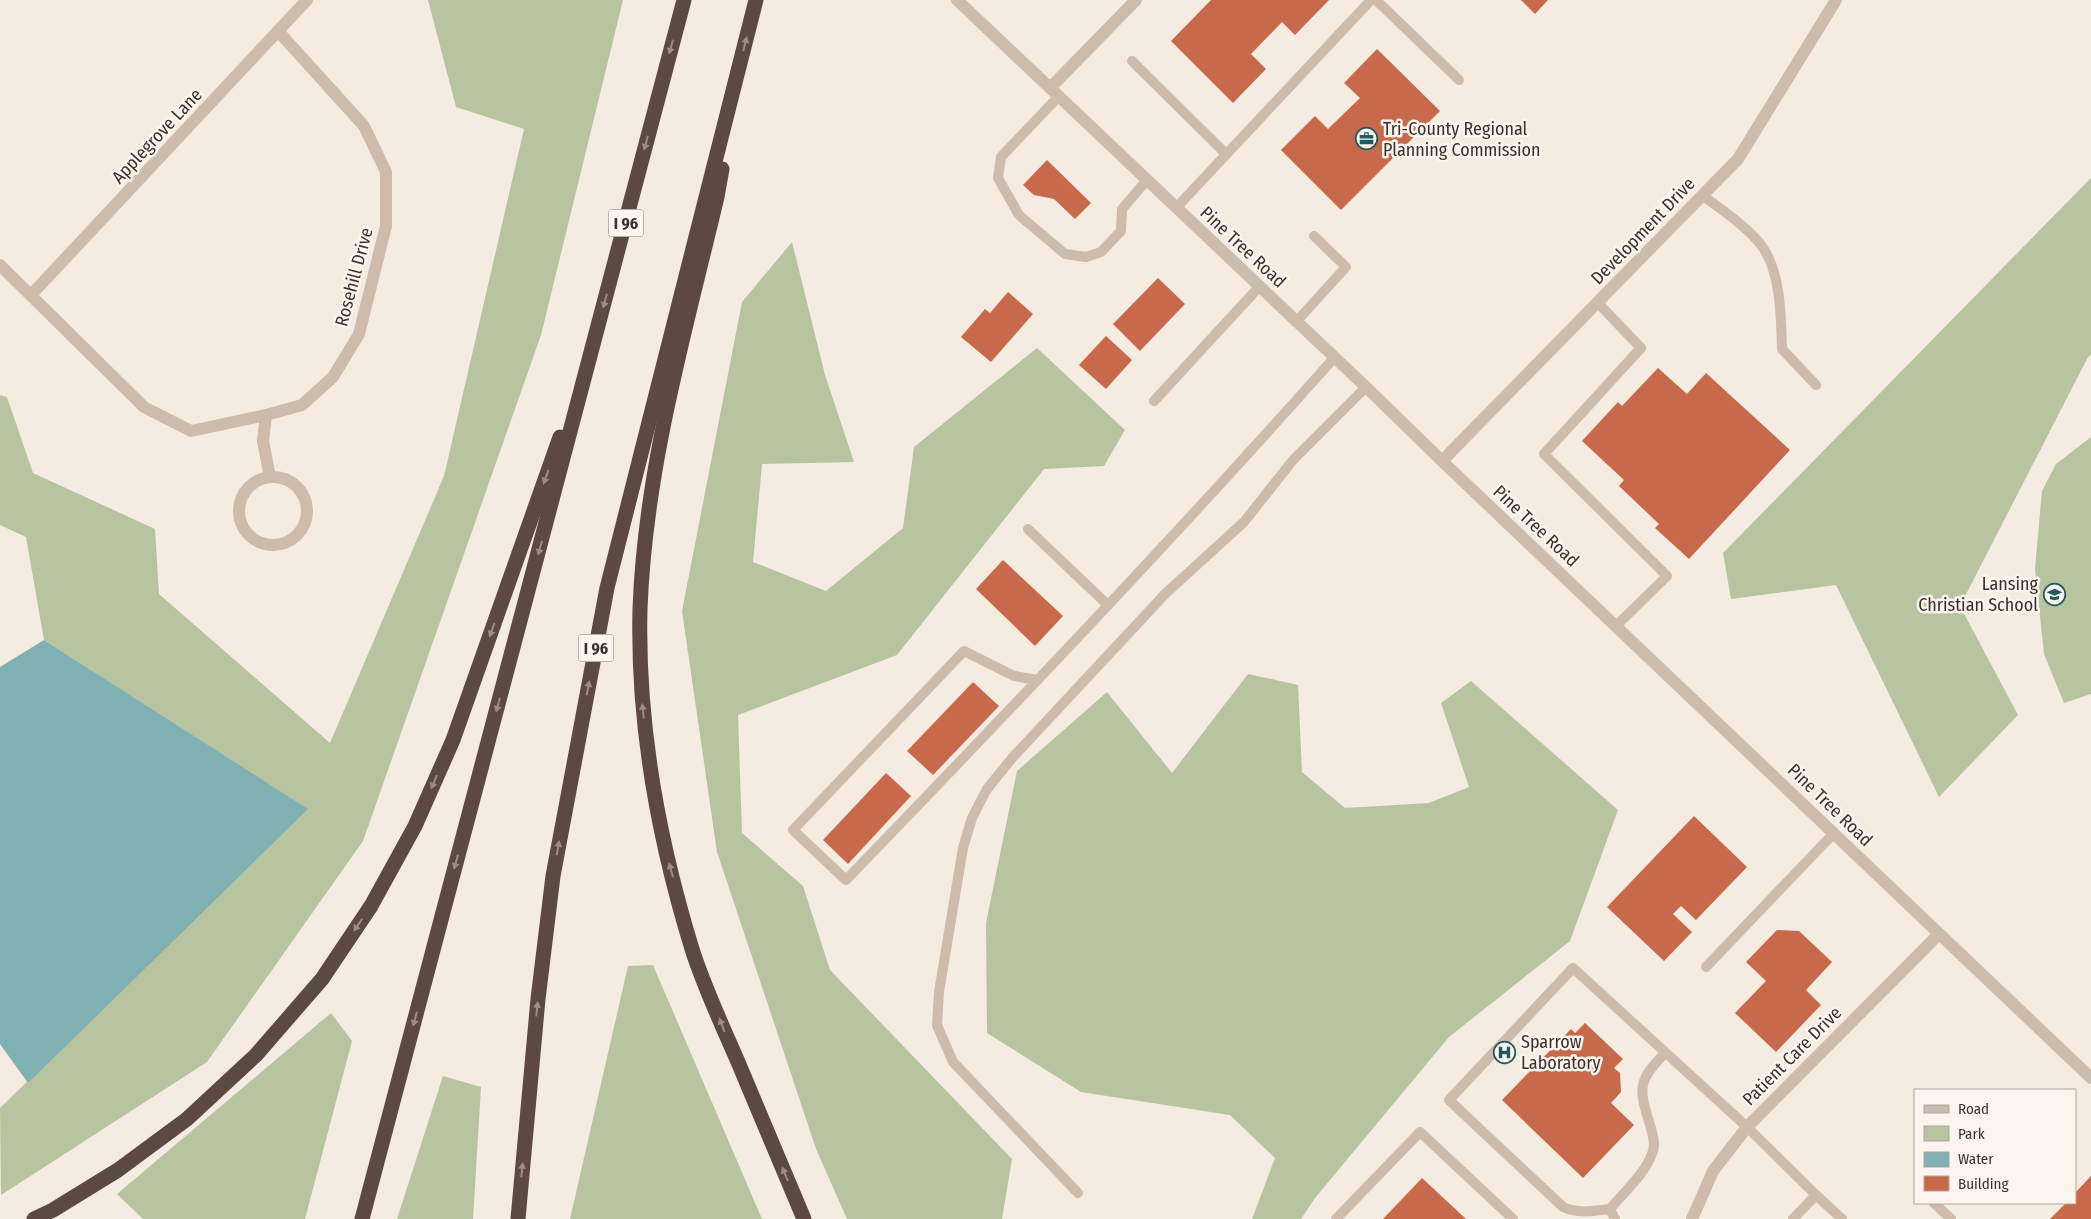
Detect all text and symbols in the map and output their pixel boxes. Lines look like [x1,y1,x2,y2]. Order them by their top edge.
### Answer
one-way arrow [741,37,749,52]
one-way arrow [667,40,675,55]
street label: Applegrove Lane [107,84,207,188]
place label: Tri-County Regional Planning Commission [1383,118,1541,161]
office icon: Tri-County Regional Planning Commission [1355,127,1379,151]
one-way arrow [642,136,650,151]
street label: Development Drive [1586,173,1700,289]
street label: Pine Tree Road [1195,202,1291,292]
road number: I 96 [608,210,644,237]
street label: Rosehill Drive [330,225,378,329]
one-way arrow [601,293,609,308]
one-way arrow [542,470,550,485]
street label: Pine Tree Road [1488,481,1584,571]
one-way arrow [536,541,544,556]
place label: Lansing Christian School [1918,573,2039,616]
school or university icon: Lansing Christian School [2042,582,2066,606]
one-way arrow [487,623,495,638]
road number: I 96 [578,634,614,661]
one-way arrow [584,680,592,695]
one-way arrow [494,698,502,713]
one-way arrow [639,702,647,718]
street label: Pine Tree Road [1783,759,1877,851]
one-way arrow [430,775,438,789]
one-way arrow [555,839,563,855]
one-way arrow [452,855,460,870]
one-way arrow [667,863,675,878]
one-way arrow [353,918,363,932]
one-way arrow [533,1000,541,1016]
street label: Patient Care Drive [1738,1002,1846,1110]
one-way arrow [410,1012,418,1027]
one-way arrow [718,1017,725,1032]
place label: Sparrow Laboratory [1521,1031,1601,1074]
hospital icon: Sparrow Laboratory [1493,1040,1517,1064]
legend [1914,1089,2076,1204]
text: Road [1958,1100,1989,1118]
text: Park [1958,1125,1985,1143]
text: Water [1958,1150,1994,1168]
one-way arrow [518,1162,526,1178]
one-way arrow [781,1167,789,1181]
text: Building [1958,1175,2009,1193]

